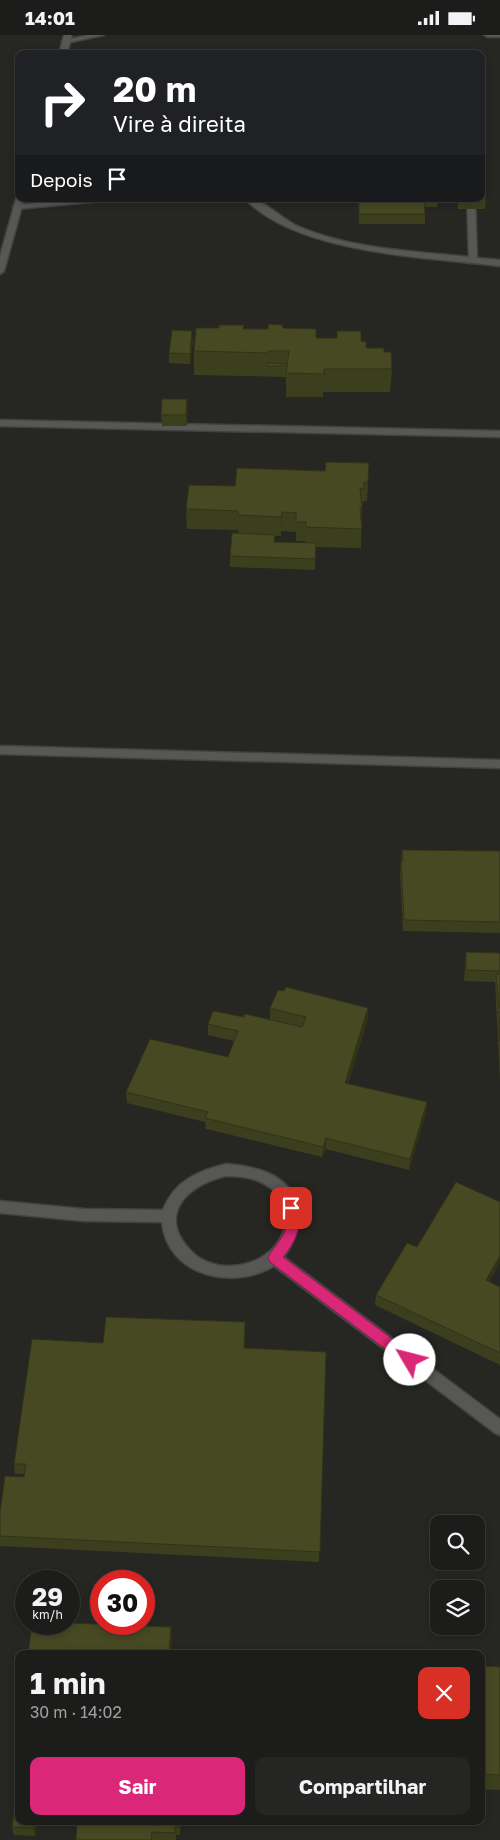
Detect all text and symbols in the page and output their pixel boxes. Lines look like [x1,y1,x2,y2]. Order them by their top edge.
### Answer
text: 14:01 [25,6,75,29]
text: 20 m [113,68,196,110]
icon: right [30,70,95,135]
text: Vire à direita [113,110,246,137]
icon: arrive [103,165,131,193]
text: Depois [30,168,93,191]
pin [270,1187,312,1229]
icon: arrive [277,1194,305,1222]
position arrow [383,1333,435,1385]
map controls [430,1515,485,1635]
button: search [430,1515,485,1570]
speed limit sign: 30 [90,1570,155,1635]
button: layers [430,1580,485,1635]
text: 29 [32,1581,63,1612]
text: km/h [32,1607,63,1622]
text: 1 min [30,1665,106,1701]
button: close [418,1667,470,1719]
text: 30 m · 14:02 [30,1702,122,1722]
button: Sair [30,1757,245,1815]
button: Compartilhar [255,1757,470,1815]

